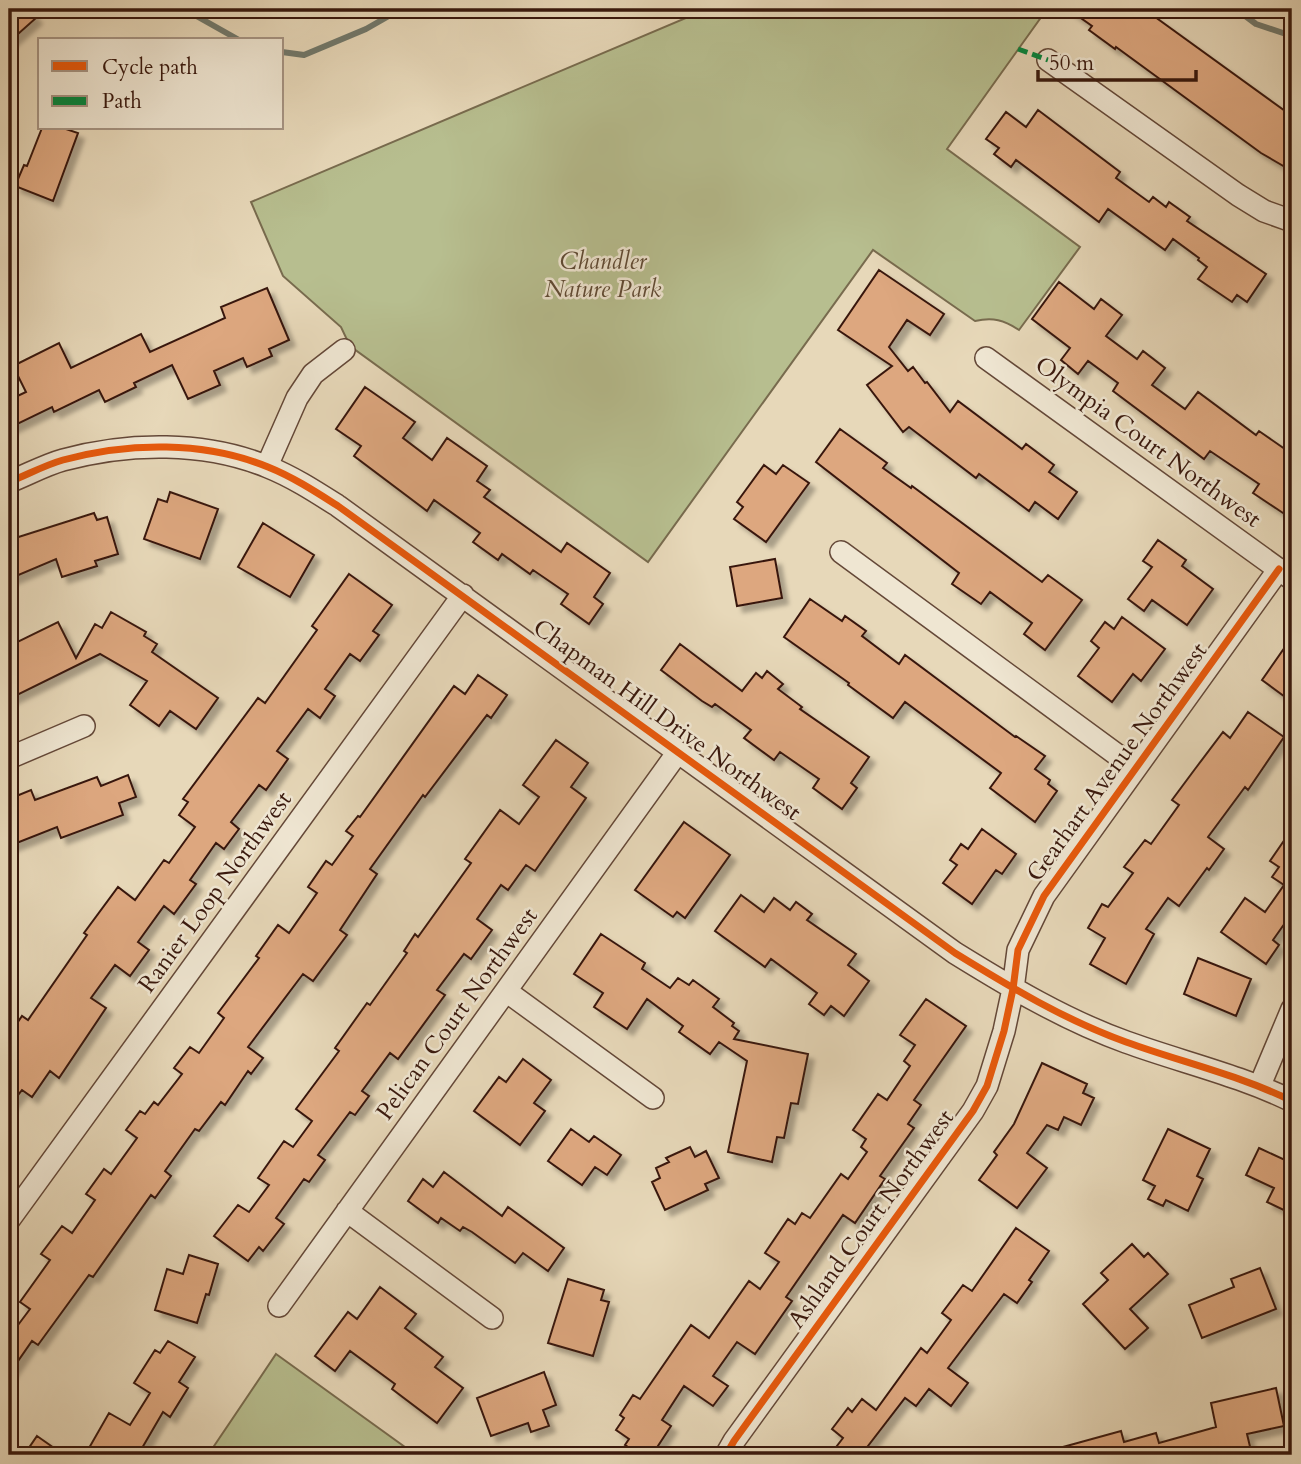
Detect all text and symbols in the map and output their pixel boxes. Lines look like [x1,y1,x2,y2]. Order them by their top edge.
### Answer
legend [38,38,284,130]
scale bar [1038,38,1196,82]
text: 50 m [1049,49,1094,78]
text: Cycle path [102,53,198,82]
text: Path [102,87,142,116]
park label: Chandler Nature Park [545,245,662,306]
street label: Olympia Court Northwest [1028,349,1268,536]
street label: Chapman Hill Drive Northwest [526,611,808,829]
street label: Gearhart Avenue Northwest [1019,635,1215,888]
street label: Ranier Loop Northwest [131,784,300,1000]
street label: Pelican Court Northwest [369,901,546,1127]
street label: Ashland Court Northwest [780,1102,962,1335]

